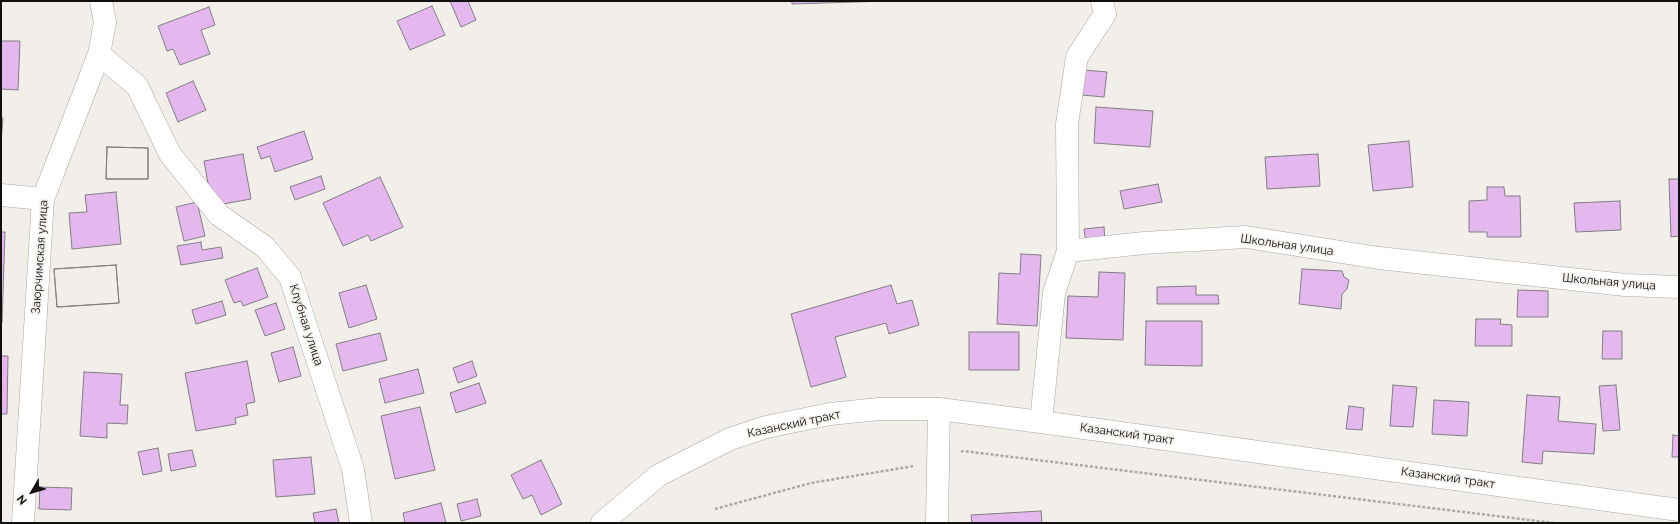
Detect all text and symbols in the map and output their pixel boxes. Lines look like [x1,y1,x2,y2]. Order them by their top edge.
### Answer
street label: Заюрчимская улица [29,200,51,314]
street label: Школьная улица [1240,231,1334,259]
street label: Школьная улица [1562,271,1656,293]
street label: Клубная улица [286,282,326,368]
street label: Казанский тракт [746,407,842,441]
street label: Казанский тракт [1079,420,1175,448]
street label: Казанский тракт [1400,464,1496,492]
north arrow [12,472,52,512]
text: N [14,492,30,507]

